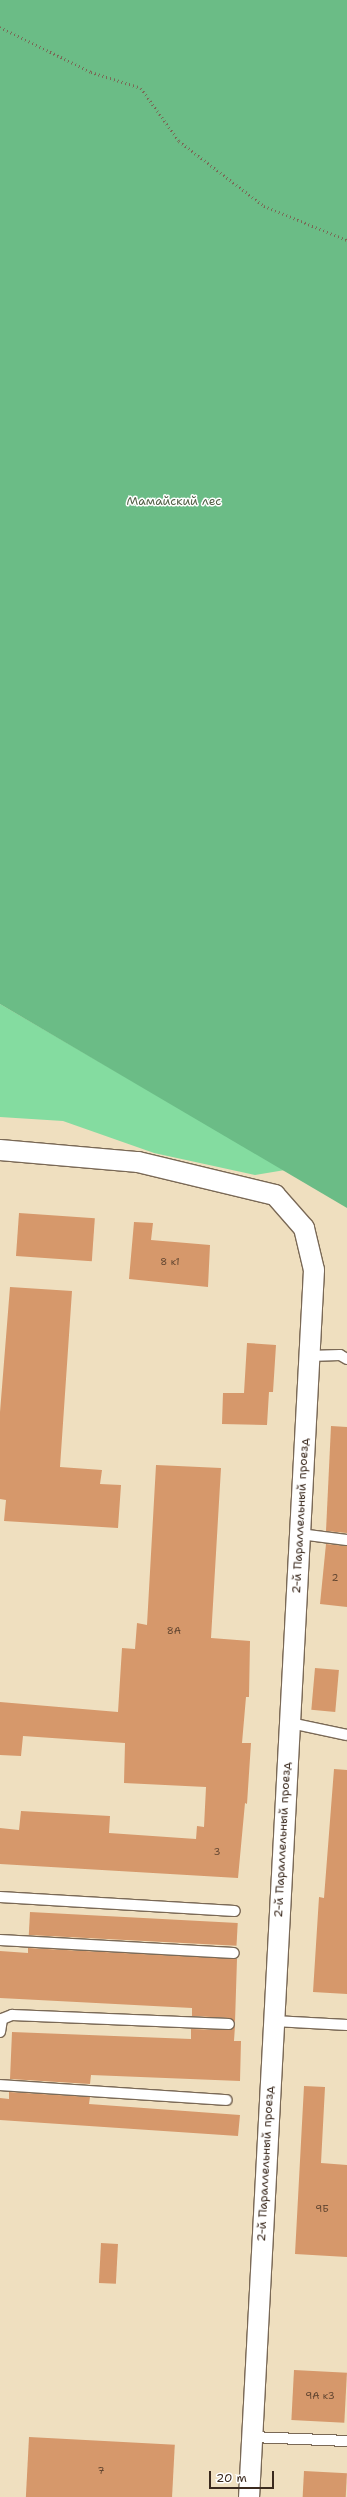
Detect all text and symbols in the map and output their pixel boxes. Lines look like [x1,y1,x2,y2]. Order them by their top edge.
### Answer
park label: Мамайский лес [127,495,221,509]
house number: 8 к1 [160,1256,180,1268]
street label: 2-й Параллельный проезд [290,1438,312,1594]
house number: 2 [332,1572,338,1584]
house number: 8А [167,1625,181,1637]
street label: 2-й Параллельный проезд [272,1762,294,1918]
house number: 3 [214,1846,220,1858]
street label: 2-й Параллельный проезд [255,2086,277,2242]
house number: 9Б [315,2203,329,2215]
house number: 9А к3 [305,2390,335,2402]
scale bar [211,2463,276,2489]
house number: 7 [98,2465,104,2477]
text: 20 m [216,2470,247,2486]

